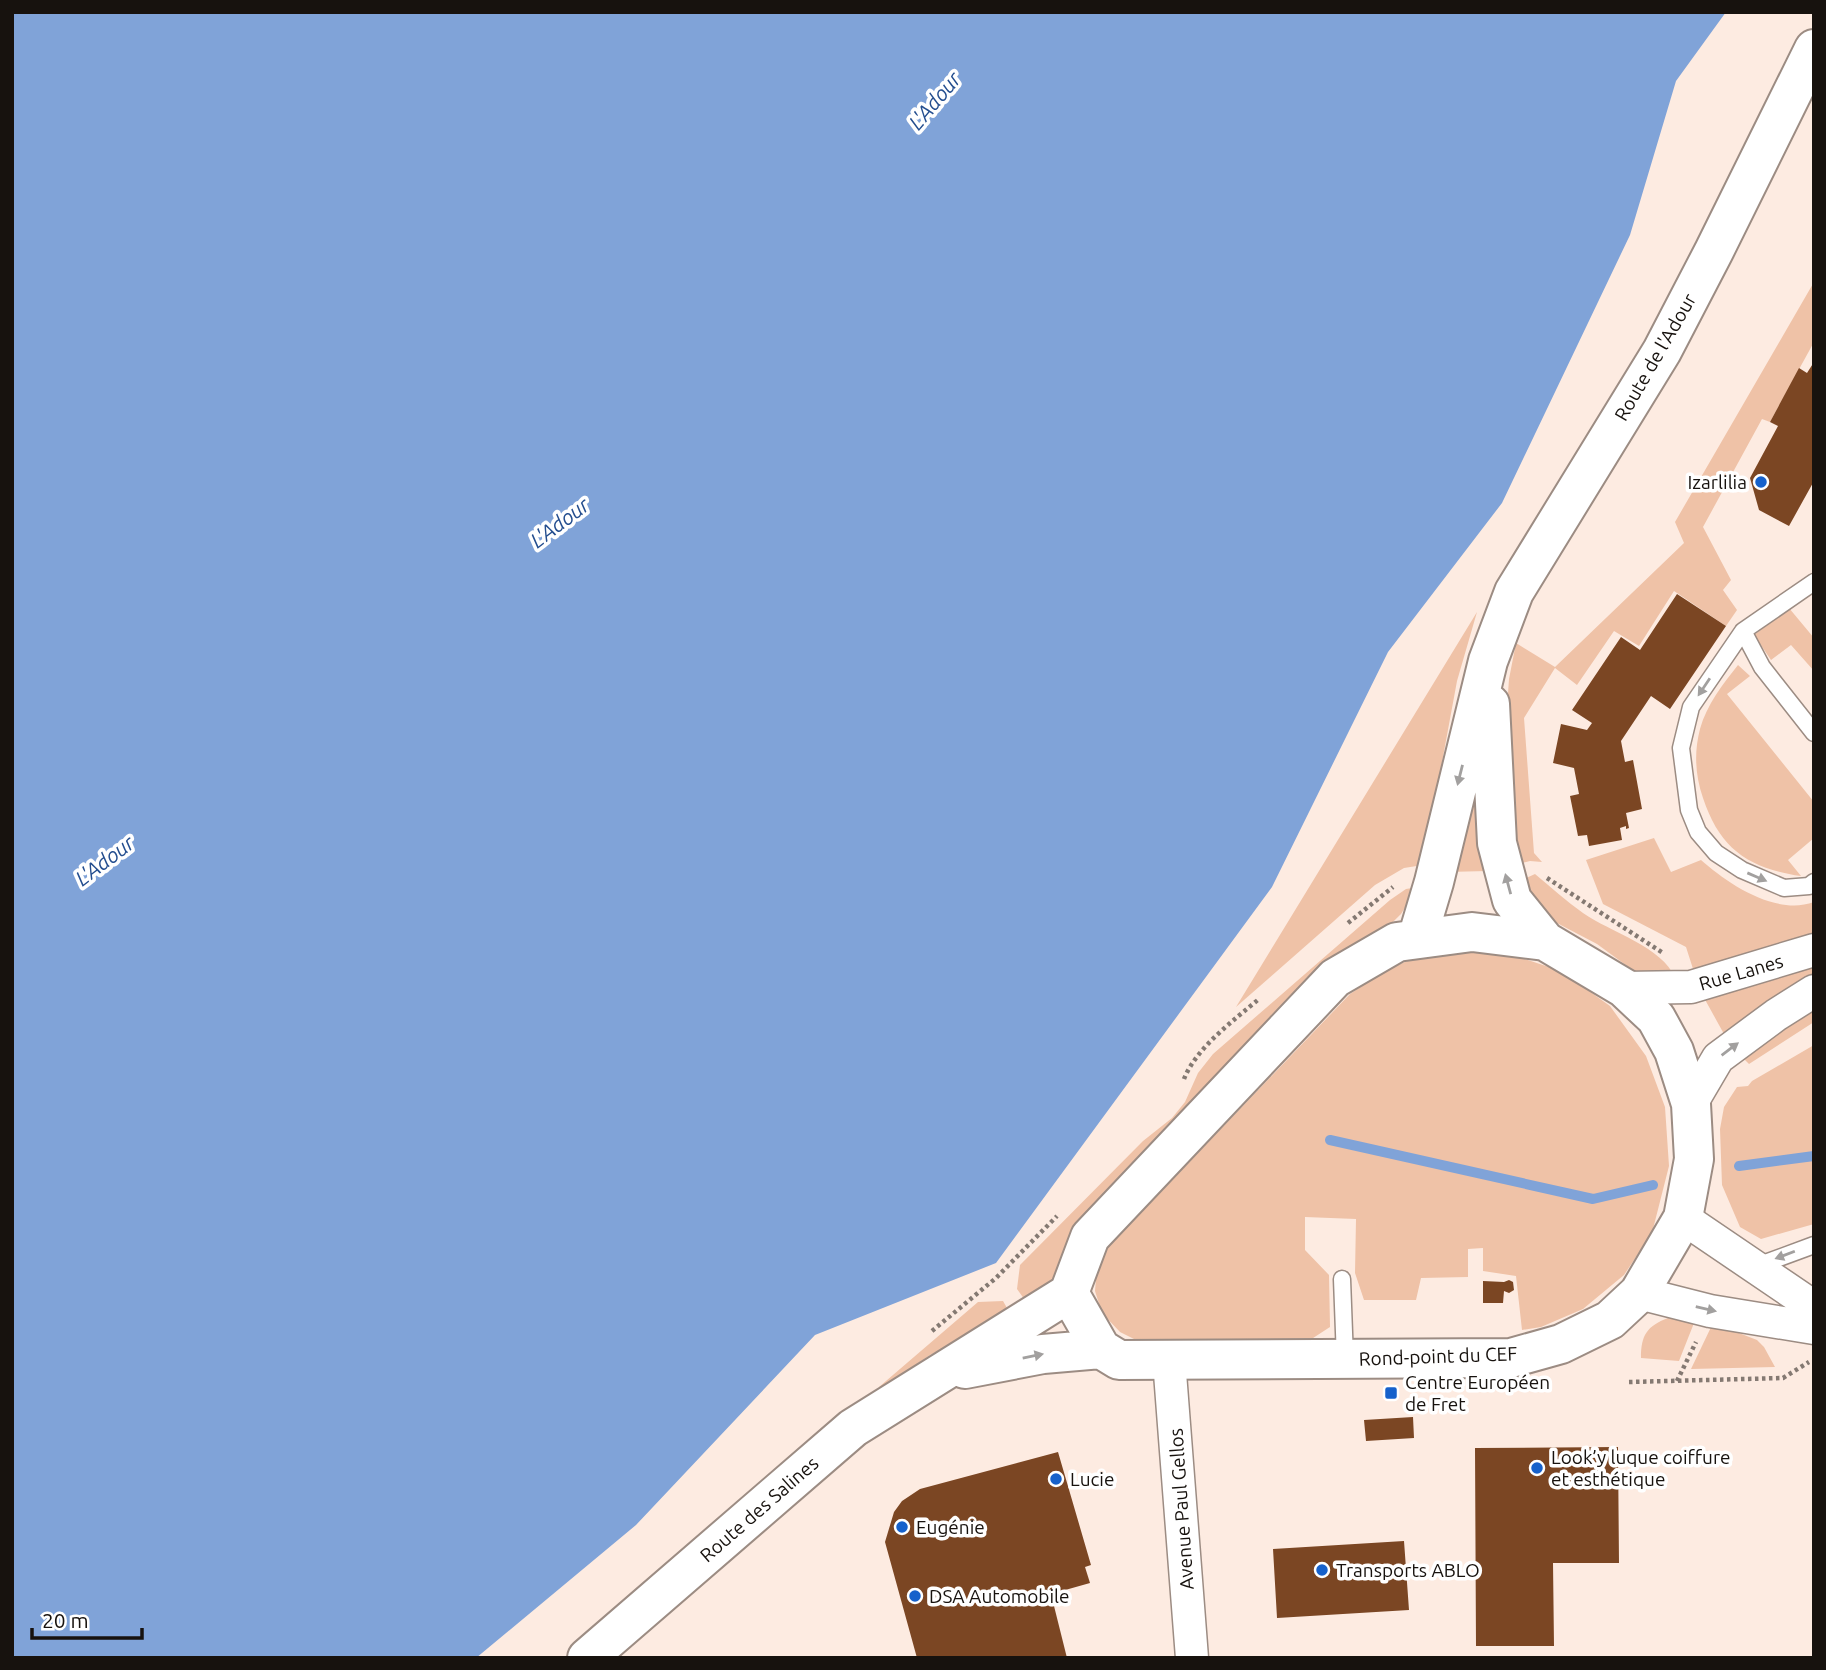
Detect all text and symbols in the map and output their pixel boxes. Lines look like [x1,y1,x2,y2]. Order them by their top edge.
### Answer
water label: L'Adour [903,66,966,134]
street label: Route de l'Adour [1610,290,1700,424]
place label: Izarlilia [1688,471,1747,493]
marker: Izarlilia [1753,474,1769,490]
water label: L'Adour [525,492,594,552]
one-way arrow [1697,678,1711,696]
one-way arrow [1454,764,1465,786]
water label: L'Adour [70,830,139,890]
one-way arrow [1747,871,1768,882]
one-way arrow [1502,873,1513,895]
street label: Rue Lanes [1696,949,1786,995]
one-way arrow [1721,1042,1739,1056]
one-way arrow [1775,1250,1796,1261]
one-way arrow [1695,1304,1717,1315]
street label: Rond-point du CEF [1358,1342,1518,1370]
one-way arrow [1022,1350,1044,1361]
place label: Centre Européen de Fret [1405,1371,1550,1415]
marker: Centre Européen de Fret [1383,1385,1399,1401]
street label: Avenue Paul Gellos [1164,1427,1198,1591]
place label: Look’y luque coiffure et esthétique [1551,1446,1731,1490]
street label: Route des Salines [695,1452,823,1566]
marker: Look’y luque coiffure et esthétique [1529,1460,1545,1476]
place label: Lucie [1070,1468,1114,1490]
marker: Lucie [1048,1471,1064,1487]
place label: Eugénie [916,1516,985,1538]
marker: Eugénie [894,1519,910,1535]
place label: Transports ABLO [1336,1559,1480,1581]
marker: Transports ABLO [1314,1562,1330,1578]
place label: DSA Automobile [929,1585,1070,1607]
marker: DSA Automobile [907,1588,923,1604]
scale bar [32,1596,142,1640]
text: 20 m [42,1608,89,1632]

